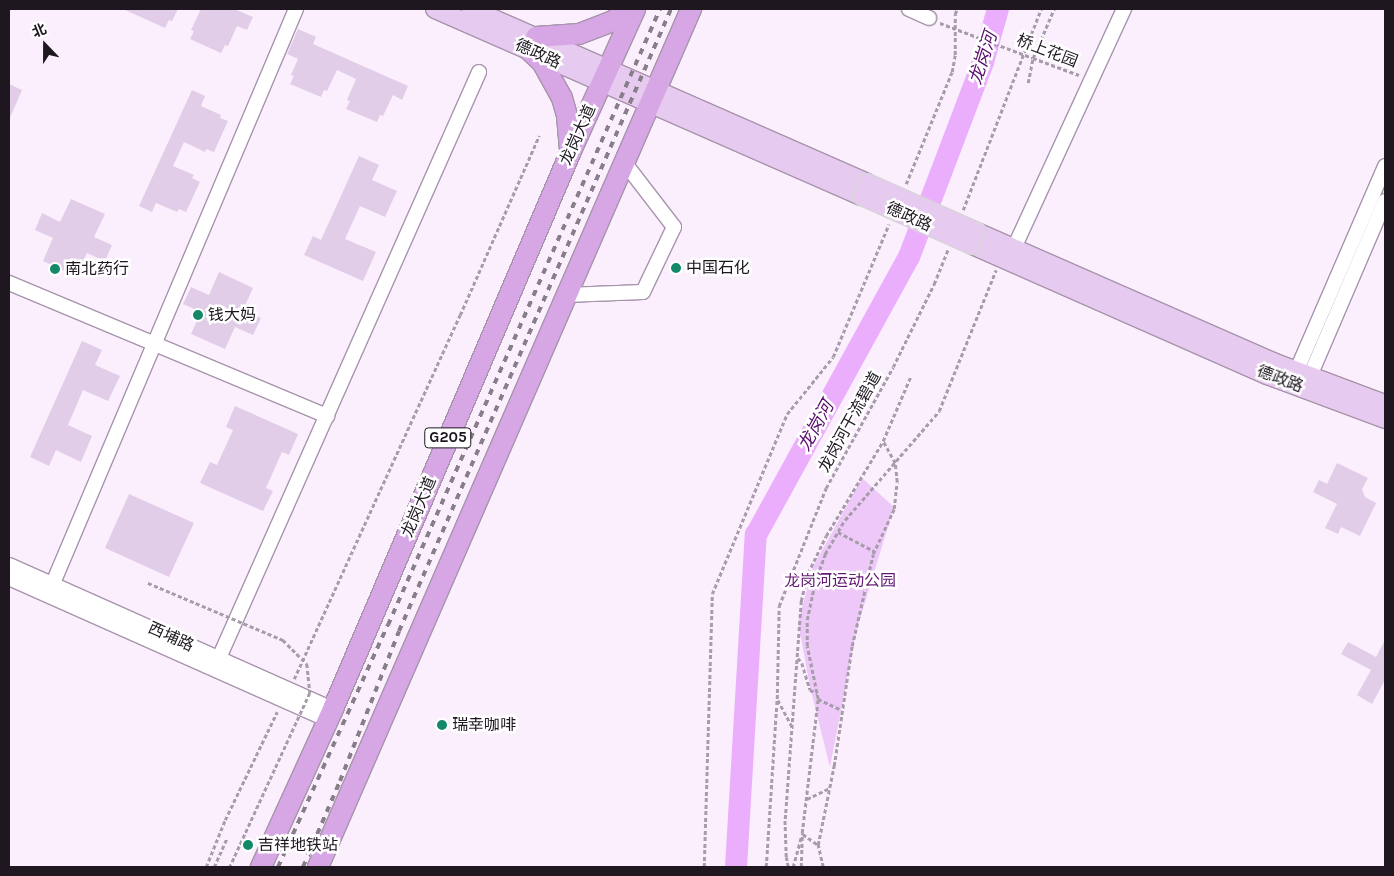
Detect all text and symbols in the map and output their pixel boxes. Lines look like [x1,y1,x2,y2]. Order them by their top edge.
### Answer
north arrow [20,20,70,70]
text: 北 [30,20,49,41]
water label: 龙岗河 [964,29,1002,87]
street label: 桥上花园 [1014,31,1080,71]
street label: 德政路 [512,35,564,73]
street label: 龙岗大道 [556,102,600,168]
street label: 德政路 [883,198,935,236]
place label: 中国石化 [686,258,750,278]
place label: 南北药行 [65,259,129,279]
marker: 中国石化 [670,262,682,274]
marker: 南北药行 [49,263,61,275]
place label: 钱大妈 [208,305,256,325]
marker: 钱大妈 [192,309,204,321]
street label: 德政路 [1254,361,1306,397]
street label: 龙岗河干流碧道 [814,368,886,476]
water label: 龙岗河 [793,397,839,455]
road number: G205 [424,426,472,450]
street label: 龙岗大道 [398,474,440,540]
park label: 龙岗河运动公园 [784,571,896,591]
street label: 西埔路 [145,618,197,656]
place label: 瑞幸咖啡 [452,715,516,735]
marker: 瑞幸咖啡 [436,719,448,731]
place label: 吉祥地铁站 [258,835,338,855]
marker: 吉祥地铁站 [242,839,254,851]

